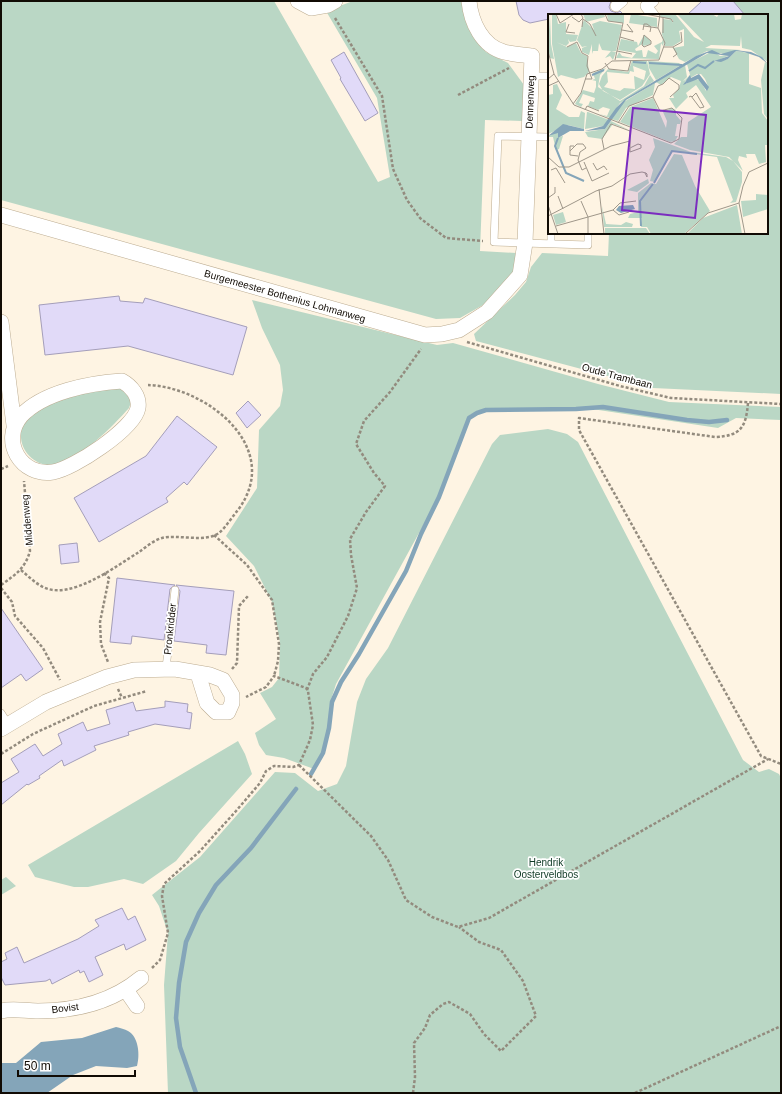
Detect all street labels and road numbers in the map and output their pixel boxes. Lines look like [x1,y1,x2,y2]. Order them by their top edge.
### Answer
street label: Dennenweg [524,75,536,129]
street label: Burgemeester Bothenius Lohmanweg [203,268,367,324]
street label: Oude Trambaan [581,361,653,391]
street label: Middenweg [19,494,35,546]
street label: Pronkridder [162,602,178,655]
street label: Bovist [51,1001,79,1015]

